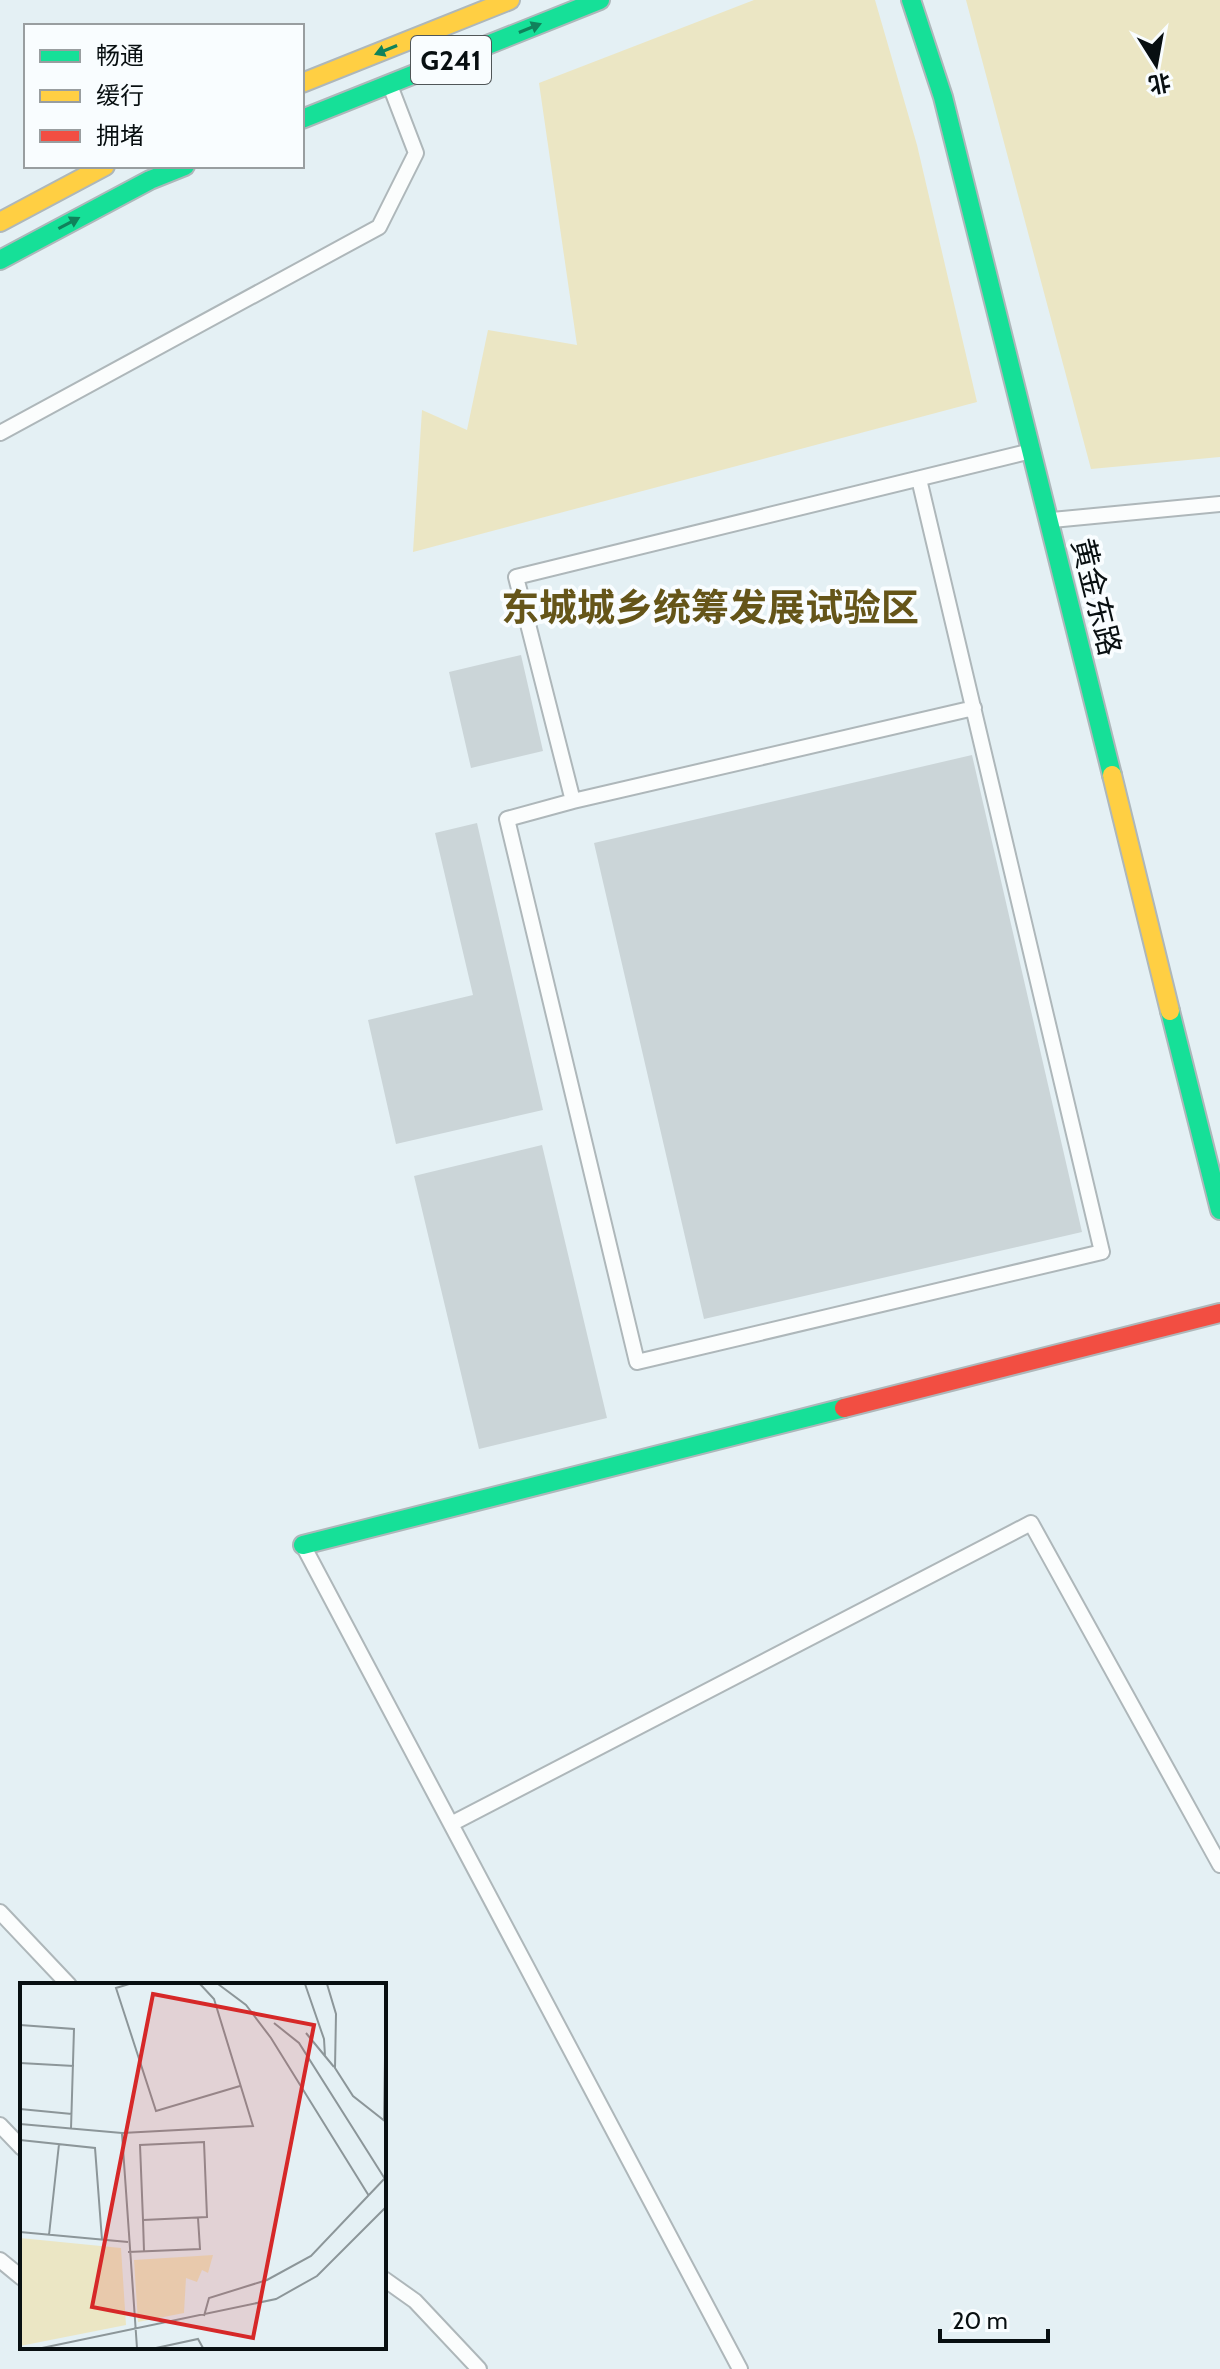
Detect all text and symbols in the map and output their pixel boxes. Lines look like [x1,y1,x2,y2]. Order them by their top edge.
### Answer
one-way arrow [518,21,542,34]
legend [24,24,304,168]
north arrow [1116,24,1196,104]
road number: G241 [411,36,491,84]
text: 畅通 [96,41,144,70]
one-way arrow [374,43,398,56]
text: 北 [1146,68,1173,98]
text: 缓行 [96,81,144,110]
text: 拥堵 [96,121,144,150]
one-way arrow [57,216,80,230]
street label: 黄金东路 [1064,534,1129,660]
district label: 东城城乡统筹发展试验区 [501,584,919,631]
inset map [20,1983,386,2349]
scale bar [940,2293,1048,2343]
text: 20 m [952,2306,1008,2335]

